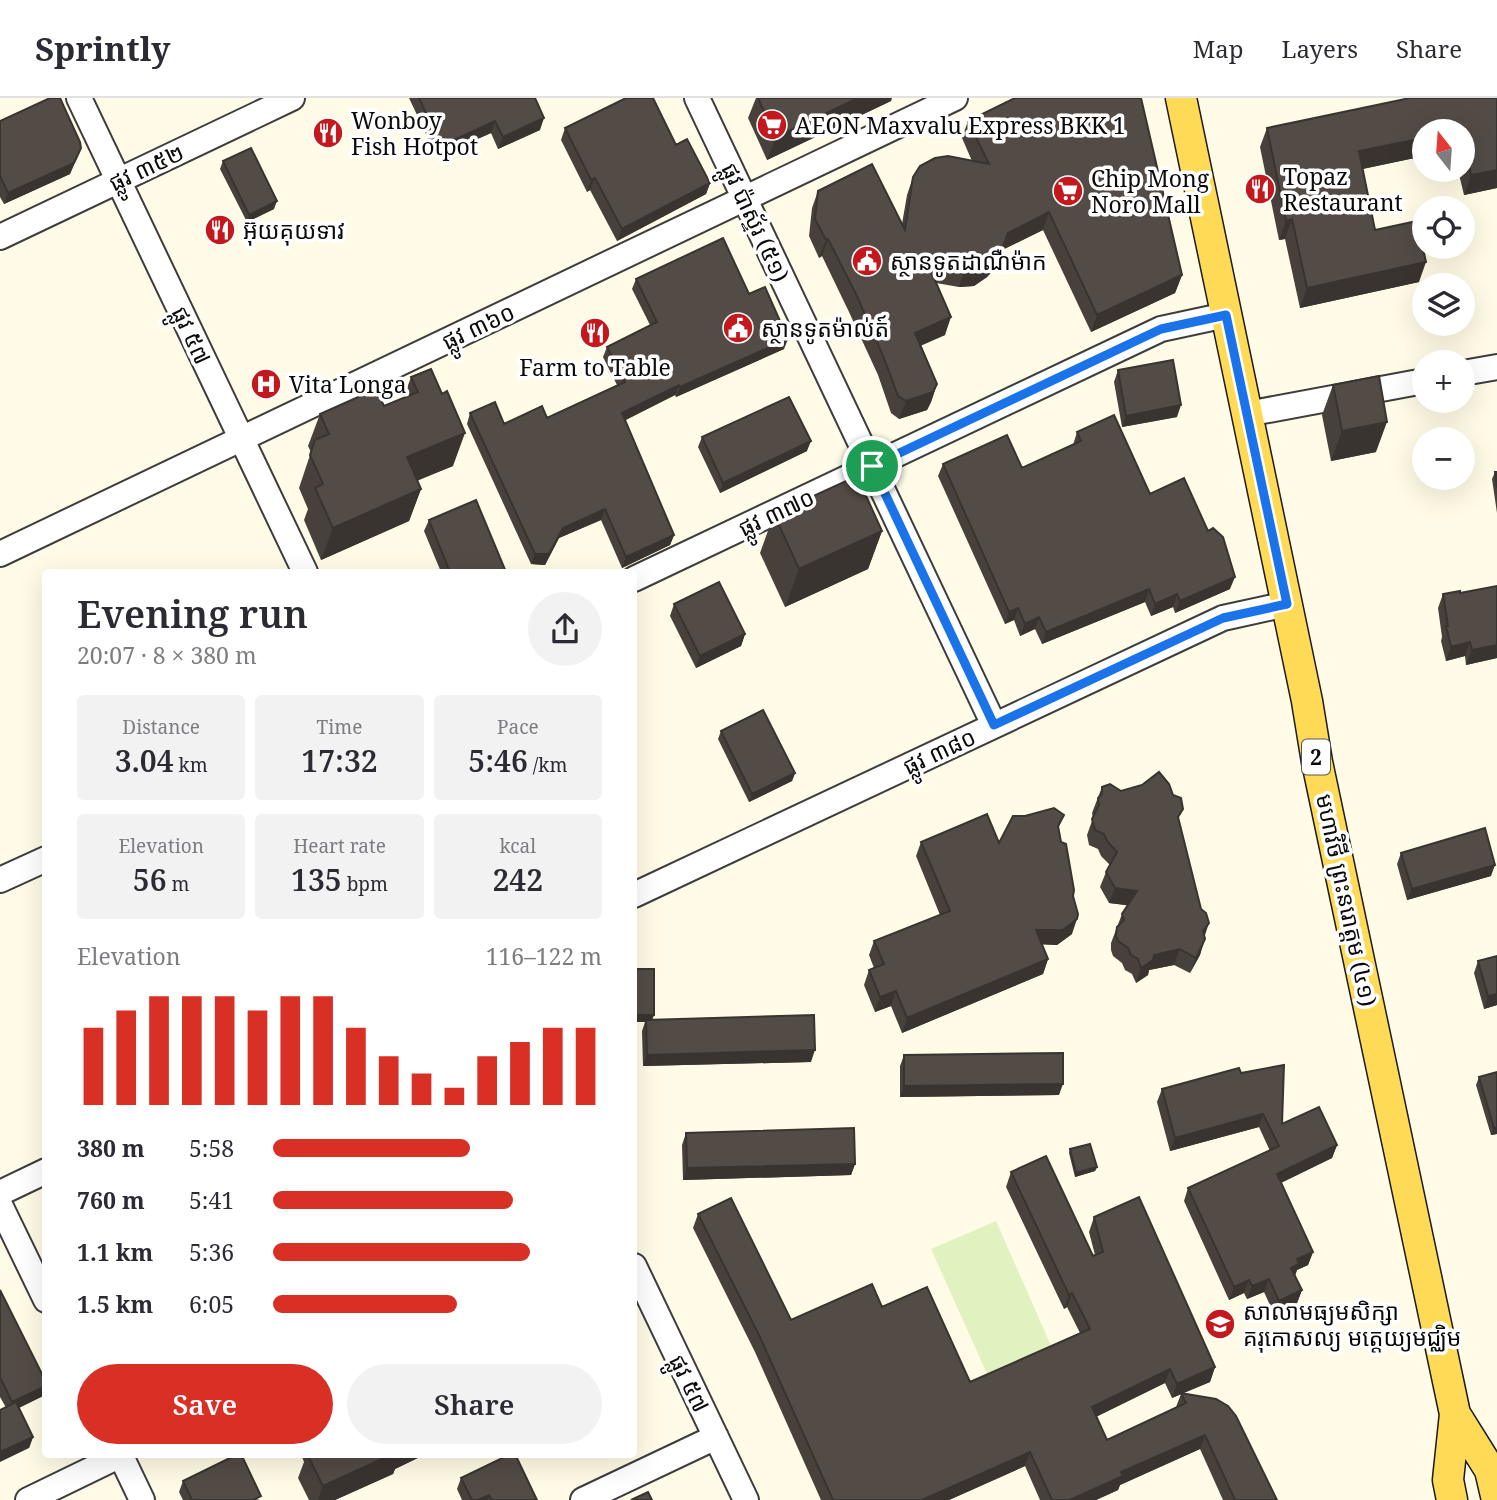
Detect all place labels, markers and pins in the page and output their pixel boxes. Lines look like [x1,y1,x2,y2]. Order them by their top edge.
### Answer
place label: Wonboy Fish Hotpot [351,104,478,162]
supermarket icon: AEON Maxvalu Express BKK 1 [755,108,789,142]
place label: AEON Maxvalu Express BKK 1 [795,109,1126,141]
restaurant icon: Wonboy Fish Hotpot [311,116,345,150]
place label: Topaz Restaurant [1283,160,1403,218]
place label: Chip Mong Noro Mall [1091,162,1210,220]
restaurant icon: Topaz Restaurant [1243,172,1277,206]
supermarket icon: Chip Mong Noro Mall [1051,174,1085,208]
restaurant icon: អ៊ុយគុយទាវ [203,213,237,247]
place label: អ៊ុយគុយទាវ [243,214,345,246]
public building icon: ស្ថានទូតដាណឺម៉ាក [850,244,884,278]
place label: ស្ថានទូតដាណឺម៉ាក [890,245,1047,278]
public building icon: ស្ថានទូតម៉ាល់ត៍ [721,311,755,345]
place label: ស្ថានទូតម៉ាល់ត៍ [761,312,889,345]
restaurant icon: Farm to Table [578,316,612,350]
place label: Farm to Table [519,351,671,383]
hospital icon: Vita Longa [249,367,283,401]
place label: Vita Longa [289,368,407,400]
pin [842,436,902,496]
place label: សាលាមធ្យមសិក្សា គរុកោសល្យ មត្តេយ្យមជ្ឈិម [1243,1295,1461,1353]
school or university icon: សាលាមធ្យមសិក្សា គរុកោសល្យ មត្តេយ្យមជ្ឈិម [1203,1307,1237,1341]

